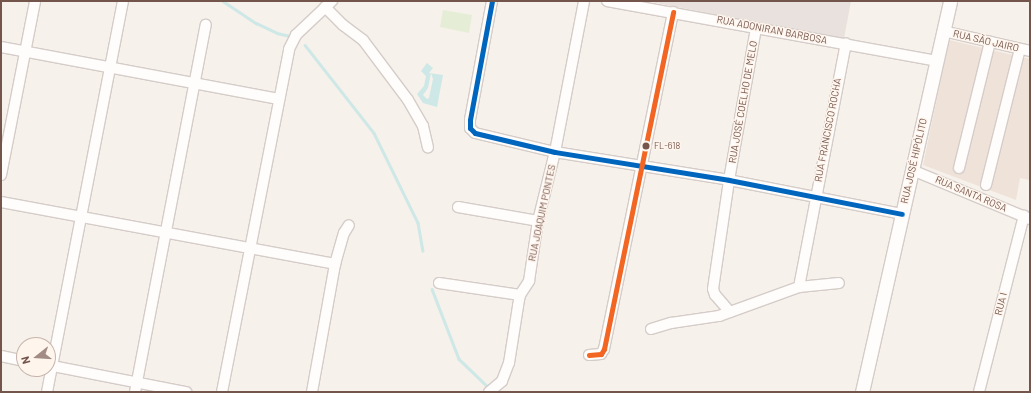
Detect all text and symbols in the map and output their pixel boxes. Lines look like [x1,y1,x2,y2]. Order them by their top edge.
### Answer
street label: RUA ADONIRAN BARBOSA [716,13,828,47]
street label: RUA SÃO JAIRO [952,28,1020,54]
street label: RUA JOSÉ COELHO DE MELO [726,40,760,164]
street label: RUA FRANCISCO ROCHA [812,77,844,183]
street label: RUA JOSÉ HIPÓLITO [898,117,930,205]
marker: FL-618 [641,141,651,151]
place label: FL-618 [654,141,680,151]
street label: RUA JOAQUIM PONTES [526,163,558,263]
street label: RUA SANTA ROSA [933,173,1009,215]
street label: RUA I [992,291,1010,317]
north arrow [16,337,56,377]
text: N [18,355,32,366]

